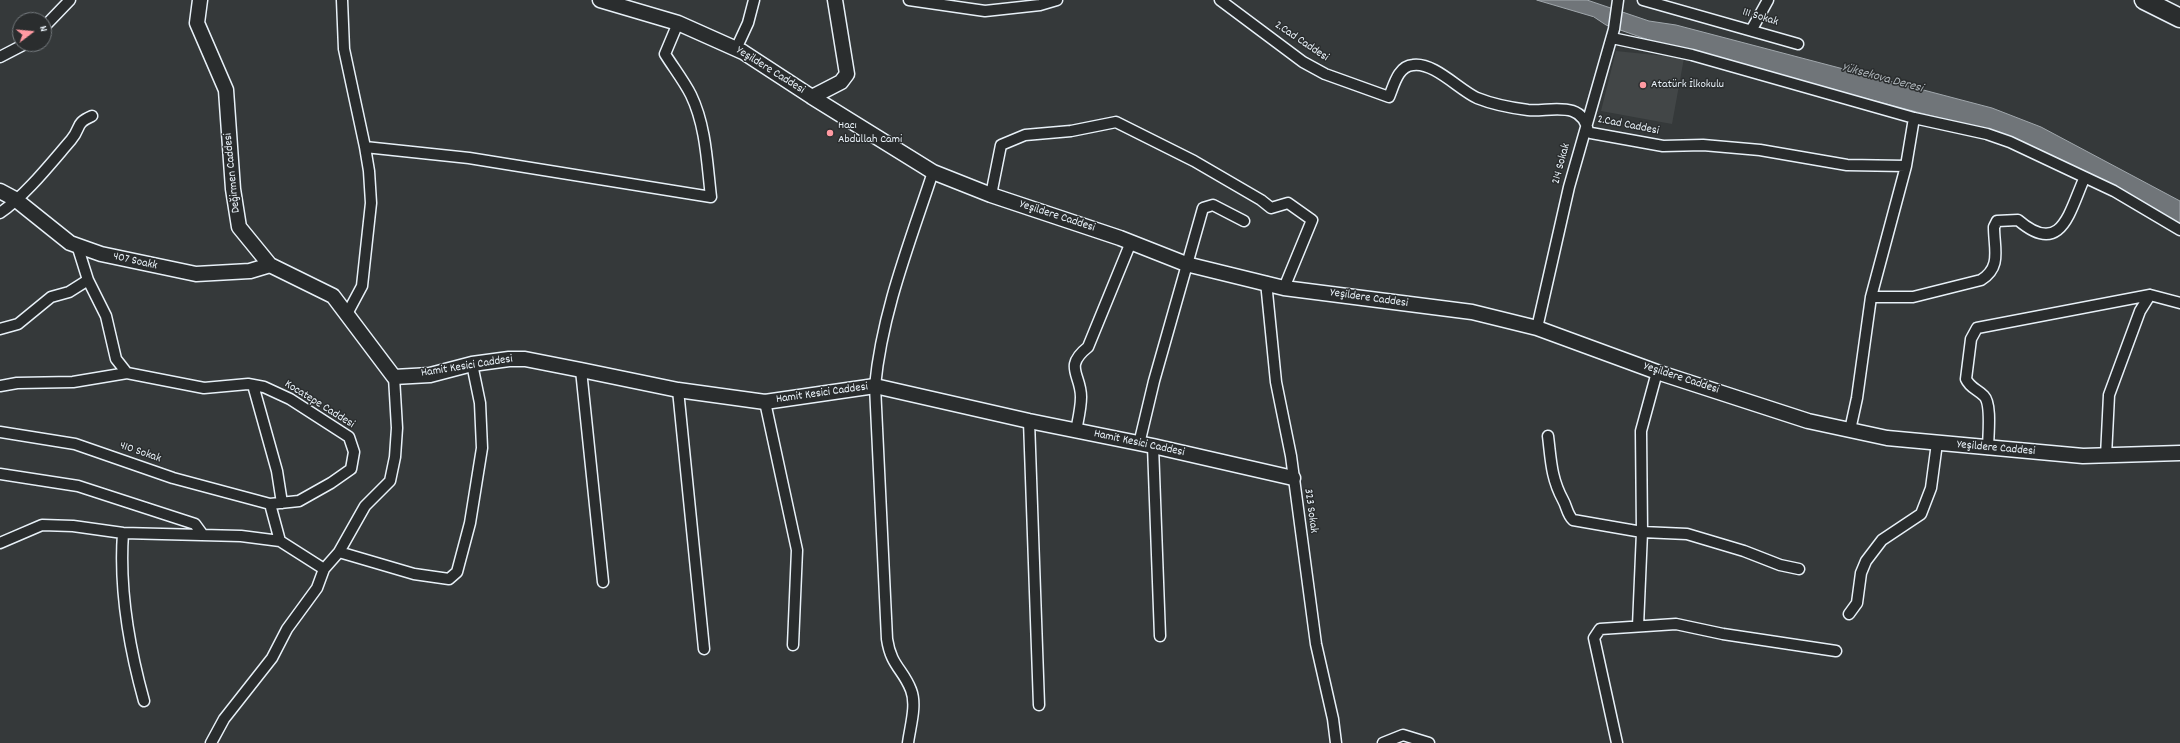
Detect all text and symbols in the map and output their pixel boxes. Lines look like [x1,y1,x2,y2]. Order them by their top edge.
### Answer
street label: 111 Sokak [1740,6,1780,30]
north arrow [12,12,52,52]
street label: 2.Cad Caddesi [1271,19,1331,65]
text: N [34,24,51,34]
street label: Yeşildere Caddesi [733,44,807,98]
water label: Yüksekova Deresi [1840,61,1924,97]
place label: Atatürk İlkokulu [1651,78,1724,92]
marker: Atatürk İlkokulu [1638,80,1648,90]
street label: 2.Cad Caddesi [1596,113,1660,139]
place label: Hacı Abdullah Cami [838,119,902,147]
marker: Hacı Abdullah Cami [825,128,835,138]
street label: Değirmen Caddesi [222,132,244,214]
street label: 214 Sokak [1550,142,1574,186]
street label: Yeşildere Caddesi [1017,198,1097,236]
street label: 407 Soakk [111,250,159,274]
street label: Yeşildere Caddesi [1329,286,1409,312]
street label: Hamit Kesici Caddesi [420,353,514,381]
street label: Yeşildere Caddesi [1641,360,1721,398]
street label: Kocatepe Caddesi [281,378,357,432]
street label: Hamit Kesici Caddesi [775,380,869,408]
street label: Hamit Kesici Caddesi [1092,427,1186,461]
street label: Yeşildere Caddesi [1956,438,2036,460]
street label: 410 Sokak [117,439,163,467]
street label: 323 Sokak [1300,488,1320,534]

